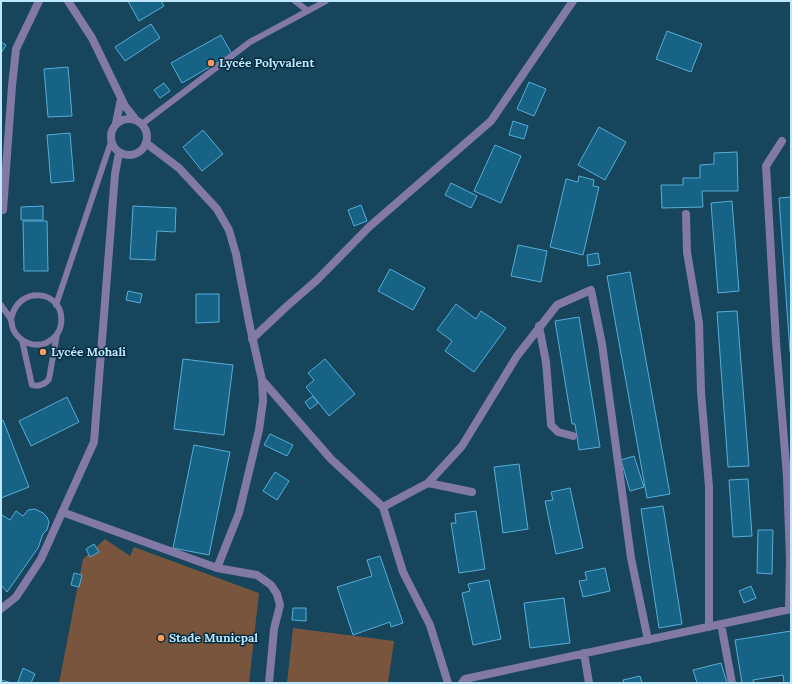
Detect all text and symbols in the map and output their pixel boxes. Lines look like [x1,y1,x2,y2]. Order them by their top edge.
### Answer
place label: Lycée Polyvalent [219,55,315,70]
marker: Lycée Polyvalent [206,58,216,68]
place label: Lycée Mohali [51,344,126,359]
marker: Lycée Mohali [38,347,48,357]
place label: Stade Municpal [169,630,258,645]
marker: Stade Municpal [156,633,166,643]

